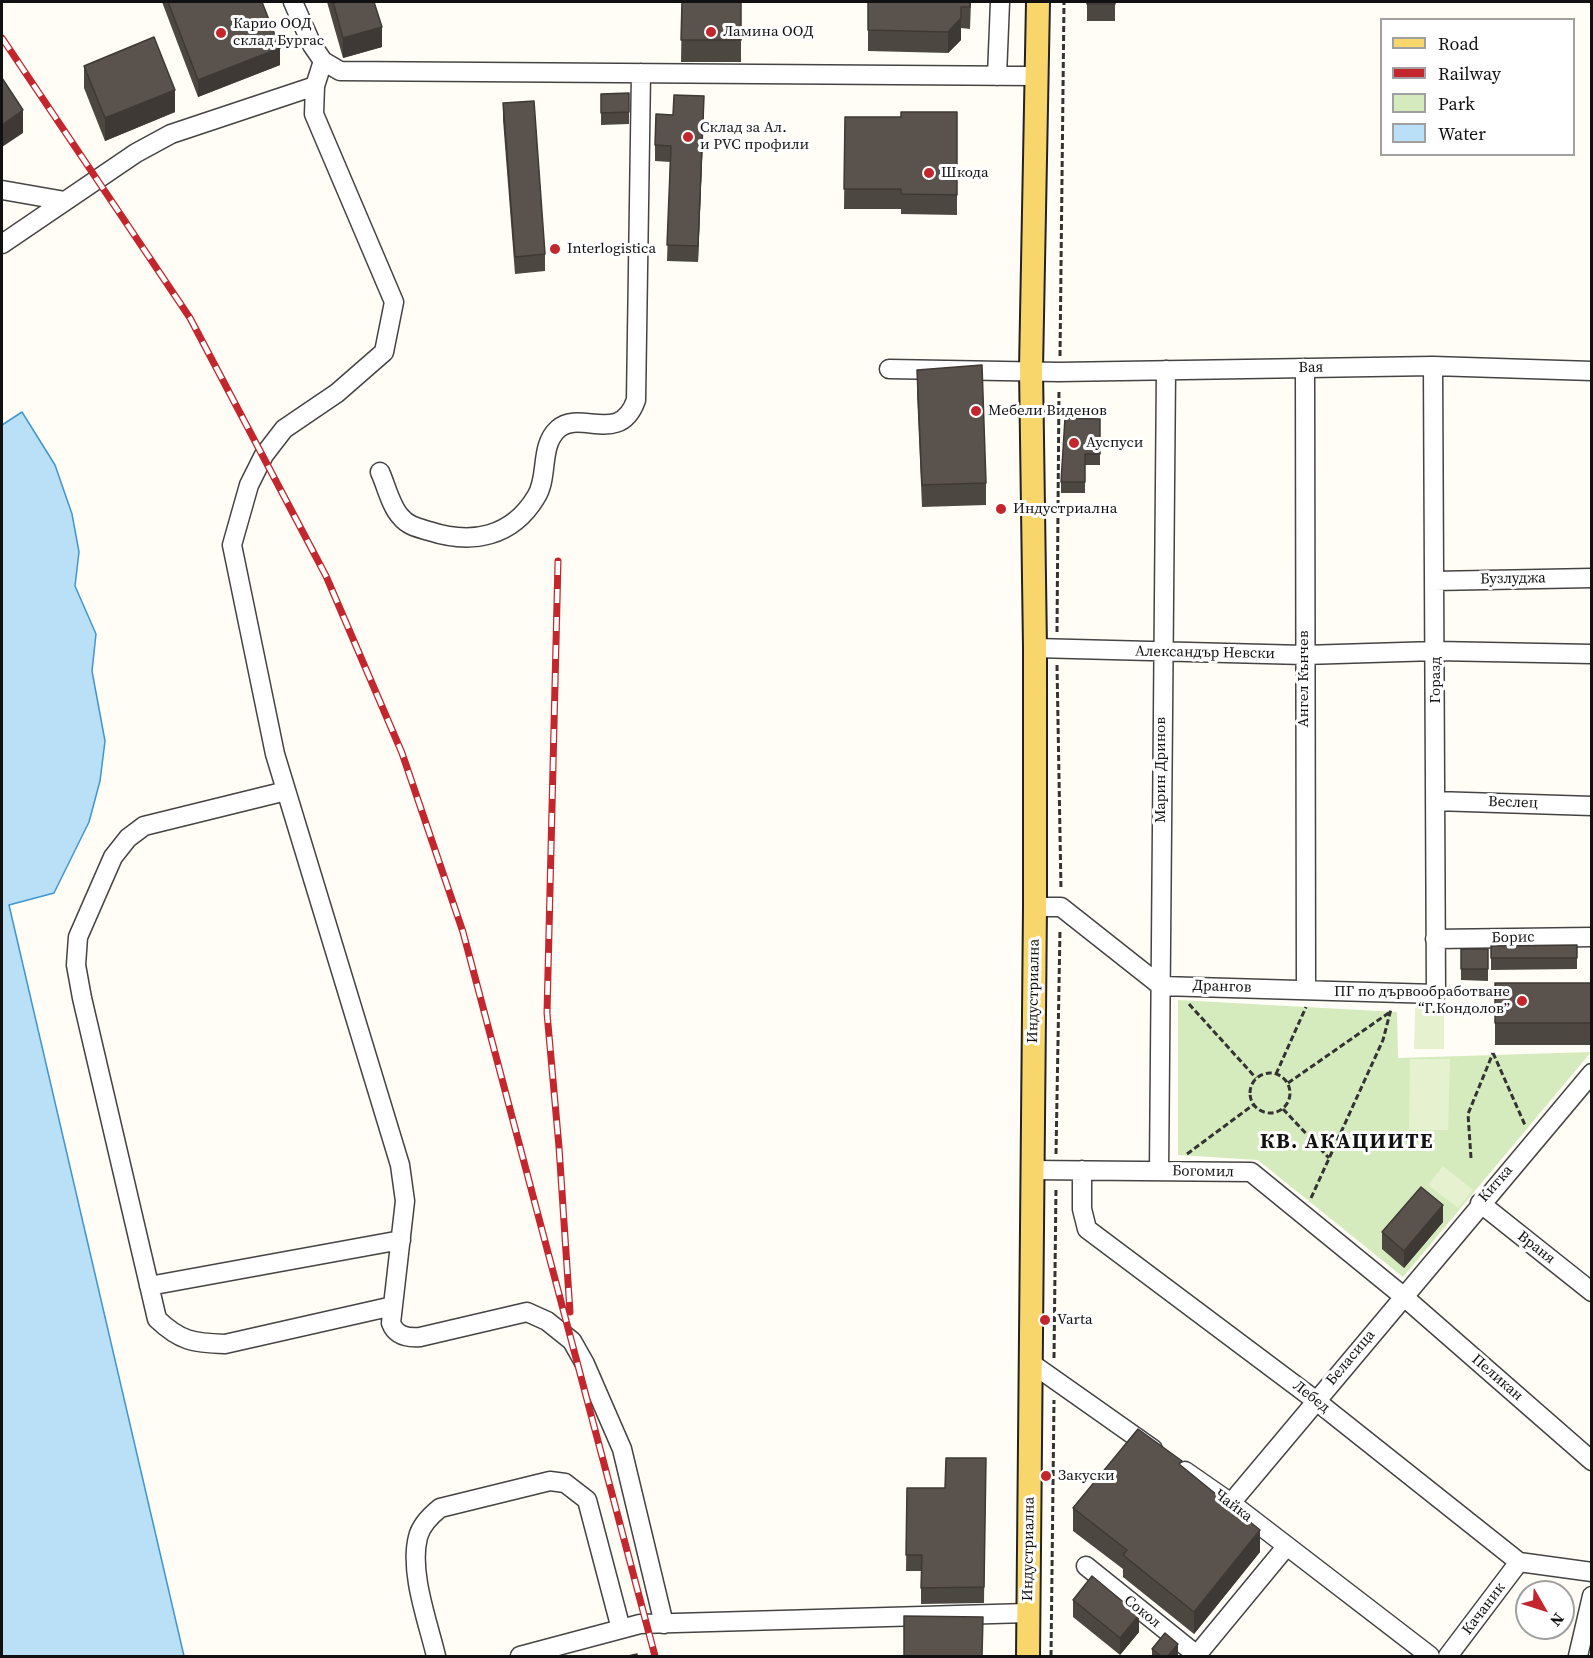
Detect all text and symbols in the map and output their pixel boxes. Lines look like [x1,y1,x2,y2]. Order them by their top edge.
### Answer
place label: Карио ООД склад Бургас [233,15,324,50]
legend [1380,18,1575,156]
place label: Ламина ООД [723,23,813,41]
marker: Ламина ООД [704,25,718,39]
marker: Карио ООД склад Бургас [214,26,228,40]
text: Road [1438,31,1479,56]
text: Railway [1438,61,1501,86]
text: Park [1438,91,1475,116]
place label: Склад за Ал. и PVC профили [700,119,809,154]
text: Water [1438,121,1486,146]
marker: Склад за Ал. и PVC профили [681,130,695,144]
place label: Шкода [941,164,989,182]
marker: Шкода [922,166,936,180]
place label: Interlogistica [567,240,656,258]
marker: Interlogistica [548,242,562,256]
street label: Вая [1298,359,1324,377]
place label: Мебели Виденов [988,402,1107,420]
marker: Мебели Виденов [969,404,983,418]
place label: Ауспуси [1086,434,1143,452]
marker: Ауспуси [1067,436,1081,450]
place label: Индустриална [1013,500,1117,518]
marker: Индустриална [994,502,1008,516]
street label: Бузлуджа [1480,569,1546,589]
street label: Ангел Кънчев [1295,631,1313,727]
street label: Александър Невски [1135,643,1275,663]
street label: Горазд [1427,657,1445,703]
street label: Марин Дринов [1152,717,1170,823]
street label: Веслец [1488,793,1538,813]
street label: Борис [1491,929,1535,947]
street label: Индустриална [1024,939,1044,1043]
street label: Дрангов [1192,977,1252,997]
place label: ПГ по дървообработване “Г.Кондолов” [1334,983,1510,1018]
marker: ПГ по дървообработване “Г.Кондолов” [1515,994,1529,1008]
district label: КВ. АКАЦИИТЕ [1260,1130,1434,1156]
street label: Богомил [1172,1162,1234,1182]
street label: Китка [1475,1162,1517,1206]
street label: Враня [1513,1228,1559,1268]
place label: Varta [1057,1311,1093,1329]
marker: Varta [1038,1313,1052,1327]
street label: Беласица [1323,1327,1379,1389]
street label: Пеликан [1468,1351,1526,1405]
street label: Лебед [1289,1377,1333,1417]
place label: Закуски [1058,1467,1115,1485]
marker: Закуски [1039,1469,1053,1483]
street label: Чайка [1210,1486,1256,1526]
street label: Индустриална [1019,1497,1039,1601]
street label: Качаник [1459,1579,1509,1639]
north arrow [1515,1580,1575,1640]
street label: Сокол [1120,1592,1164,1632]
text: N [1545,1609,1570,1632]

